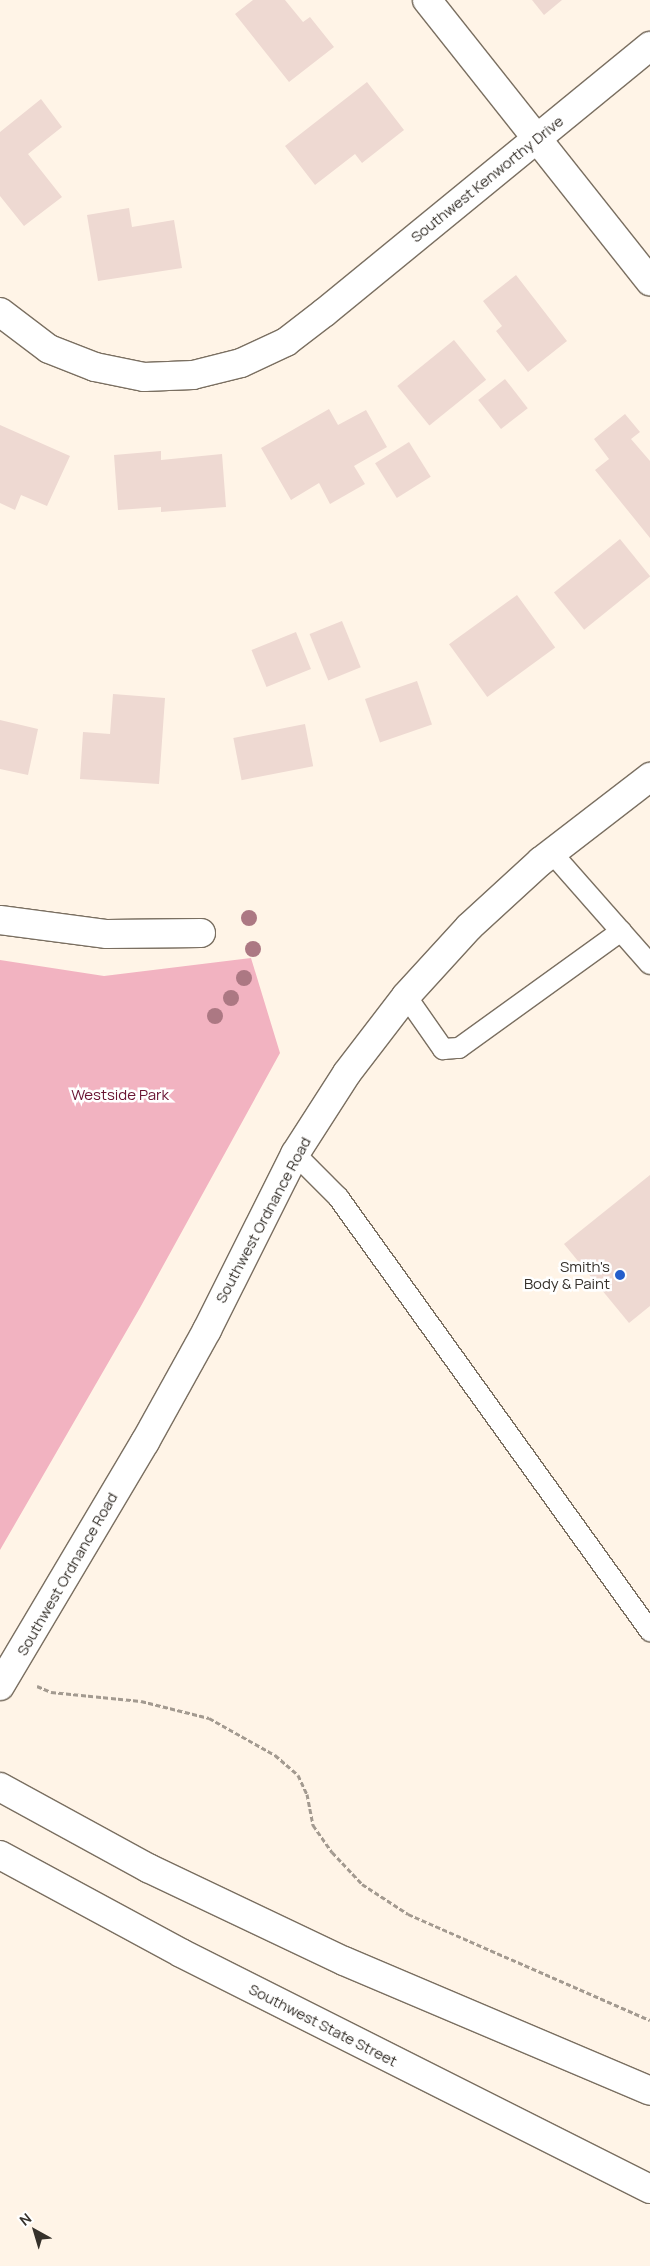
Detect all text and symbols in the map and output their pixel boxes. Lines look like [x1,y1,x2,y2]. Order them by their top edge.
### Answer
street label: Southwest Kenworthy Drive [407,112,567,246]
park label: Westside Park [71,1086,169,1104]
street label: Southwest Ordnance Road [212,1134,314,1306]
place label: Smith's Body & Paint [524,1257,610,1292]
marker: Smith's Body & Paint [614,1269,626,1281]
street label: Southwest Ordnance Road [13,1489,121,1659]
street label: Southwest State Street [246,1980,400,2070]
north arrow [10,2206,60,2256]
text: N [15,2208,35,2230]

